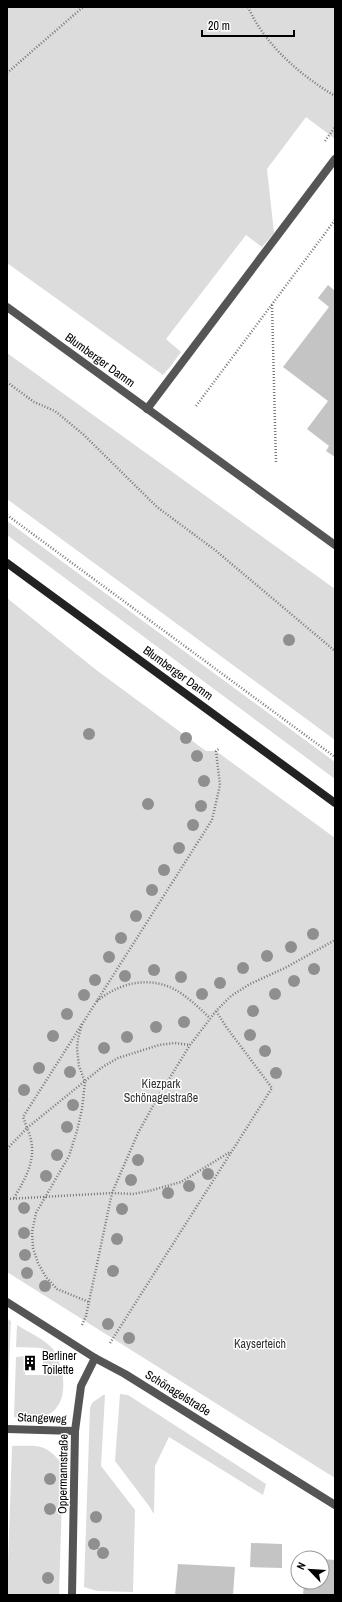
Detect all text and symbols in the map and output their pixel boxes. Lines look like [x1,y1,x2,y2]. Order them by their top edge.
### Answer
scale bar [202,12,294,38]
text: 20 m [208,18,230,34]
street label: Blumberger Damm [62,329,138,391]
street label: Blumberger Damm [140,642,216,704]
park label: Kiezpark Schönagelstraße [124,1076,198,1106]
park label: Kayserteich [234,1336,286,1352]
place label: Berliner Toilette [42,1348,77,1378]
building icon: Berliner Toilette [21,1354,39,1372]
street label: Schönagelstraße [142,1367,214,1419]
street label: Stangeweg [17,1409,67,1427]
street label: Oppermannstraße [54,1434,72,1514]
north arrow [290,1550,330,1590]
text: N [293,1560,309,1572]

